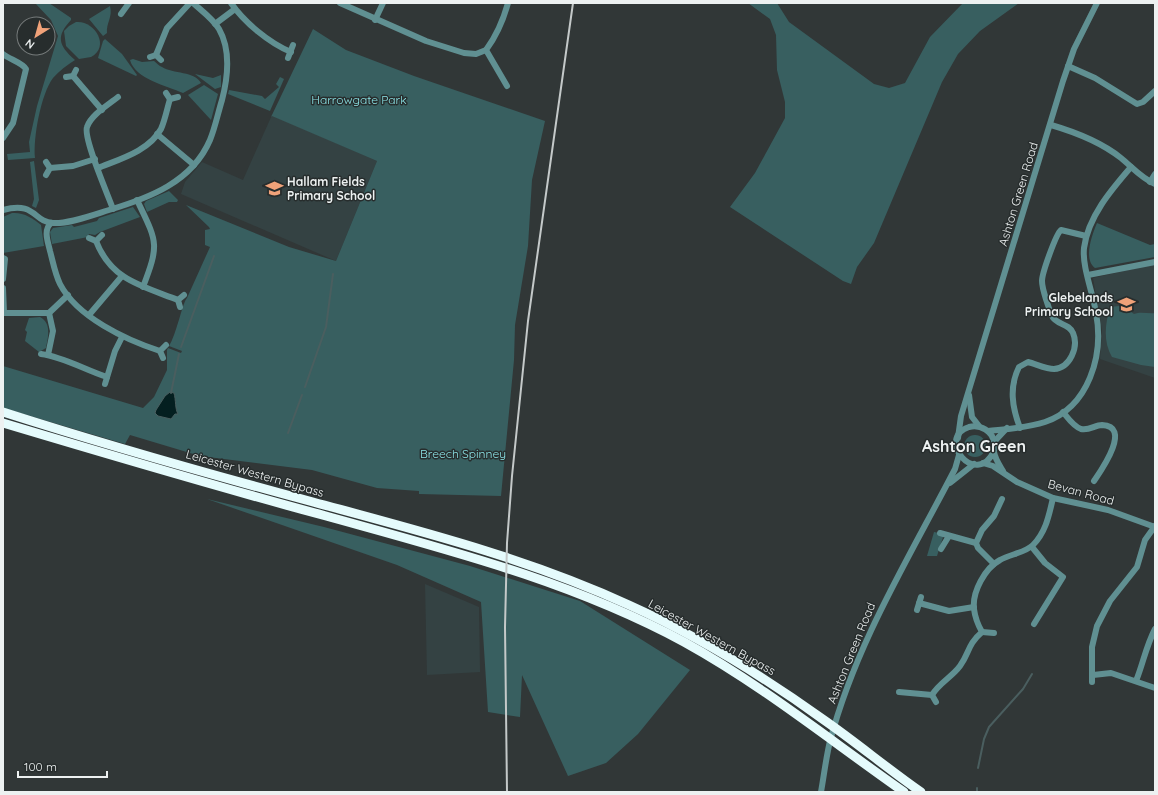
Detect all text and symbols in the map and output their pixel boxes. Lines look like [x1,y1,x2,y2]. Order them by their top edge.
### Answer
north arrow [16,16,56,56]
text: N [23,36,37,52]
park label: Harrowgate Park [311,92,407,107]
street label: Ashton Green Road [995,140,1041,248]
place label: Hallam Fields Primary School [287,174,375,203]
school or university icon: Hallam Fields Primary School [264,178,284,198]
place label: Glebelands Primary School [1025,290,1113,319]
school or university icon: Glebelands Primary School [1116,294,1136,314]
district label: Ashton Green [922,436,1026,456]
street label: Leicester Western Bypass [184,446,326,500]
park label: Breech Spinney [420,446,506,461]
street label: Bevan Road [1046,476,1116,508]
street label: Leicester Western Bypass [646,596,778,678]
street label: Ashton Green Road [824,600,878,706]
scale bar [18,753,107,779]
text: 100 m [24,759,57,774]

